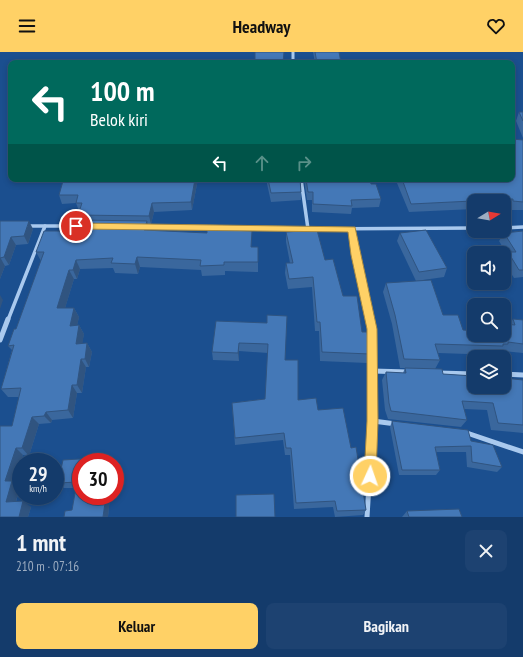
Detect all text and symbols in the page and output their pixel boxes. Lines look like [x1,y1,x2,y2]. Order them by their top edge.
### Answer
icon: menu [16,15,38,37]
text: Headway [232,15,291,38]
icon: heart [485,15,507,37]
text: 100 m [90,72,154,109]
icon: left [24,76,76,128]
text: Belok kiri [90,108,148,131]
icon: left [209,152,231,174]
icon: ahead [251,152,273,174]
icon: right [293,152,315,174]
north arrow [467,194,511,238]
map controls [467,194,511,394]
pin [59,209,93,243]
icon: arrive [65,215,87,237]
button: sound [467,246,511,290]
button: search [467,298,511,342]
button: layers [467,350,511,394]
speed limit sign: 30 [72,453,124,505]
position arrow [349,455,391,497]
text: 29 [28,461,48,487]
text: km/h [29,482,47,495]
text: 1 mnt [16,527,66,558]
button: close [465,530,507,572]
text: 210 m · 07:16 [16,558,79,575]
button: Keluar [16,603,258,649]
button: Bagikan [266,603,507,649]

